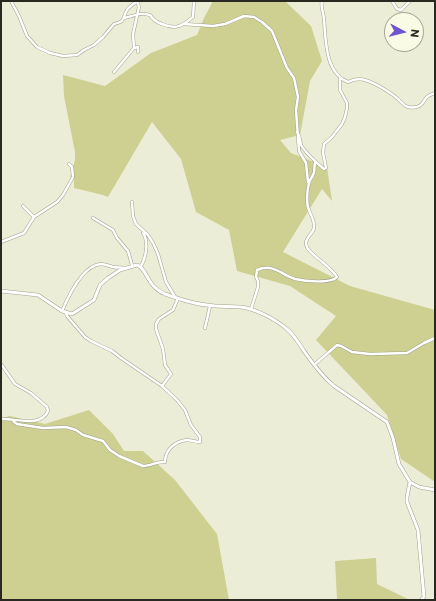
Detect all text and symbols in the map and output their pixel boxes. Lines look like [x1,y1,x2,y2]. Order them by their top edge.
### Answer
north arrow [384,12,424,52]
text: N [408,28,422,38]

